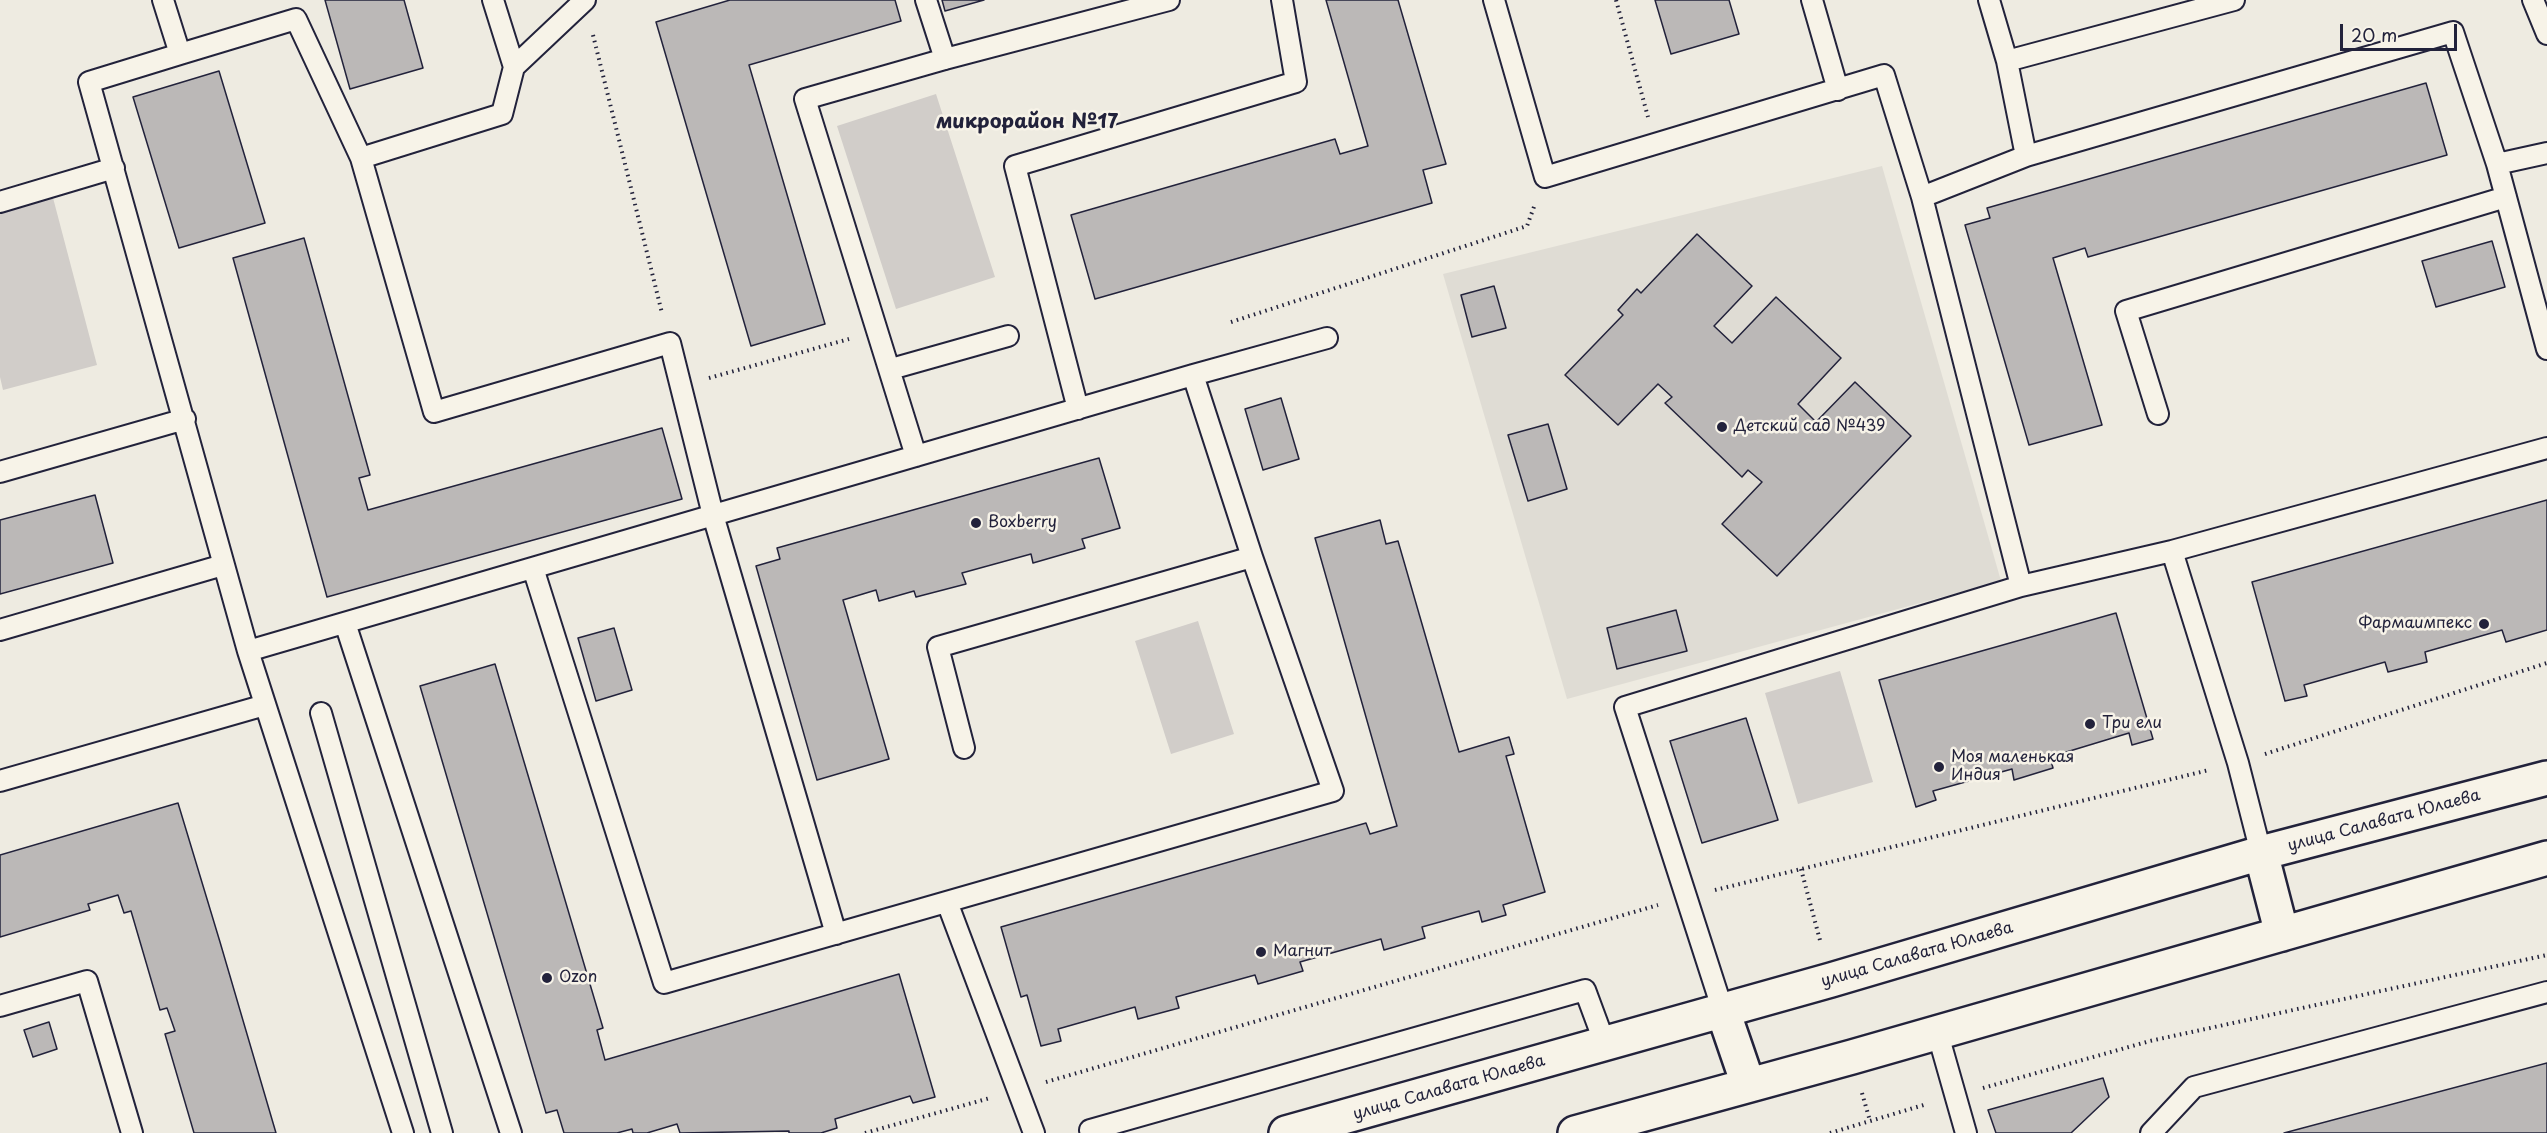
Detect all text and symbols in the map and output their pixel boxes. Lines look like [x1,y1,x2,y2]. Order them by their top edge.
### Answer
scale bar [2343,12,2460,50]
text: 20 m [2351,21,2397,48]
district label: микрорайон №17 [936,110,1118,134]
place label: Детский сад №439 [1734,417,1885,437]
marker: Детский сад №439 [1715,420,1729,434]
place label: Boxberry [988,513,1057,533]
marker: Boxberry [969,516,983,530]
place label: Фармаимпекс [2359,614,2472,634]
marker: Фармаимпекс [2477,617,2491,631]
place label: Три ели [2102,714,2162,734]
marker: Три ели [2083,717,2097,731]
place label: Моя маленькая Индия [1951,748,2074,786]
marker: Моя маленькая Индия [1932,760,1946,774]
street label: улица Салавата Юлаева [2286,786,2482,856]
street label: улица Салавата Юлаева [1819,918,2015,992]
place label: Магнит [1273,942,1332,962]
marker: Магнит [1254,945,1268,959]
place label: Ozon [559,968,597,988]
marker: Ozon [540,971,554,985]
street label: улица Салавата Юлаева [1351,1051,1547,1125]

